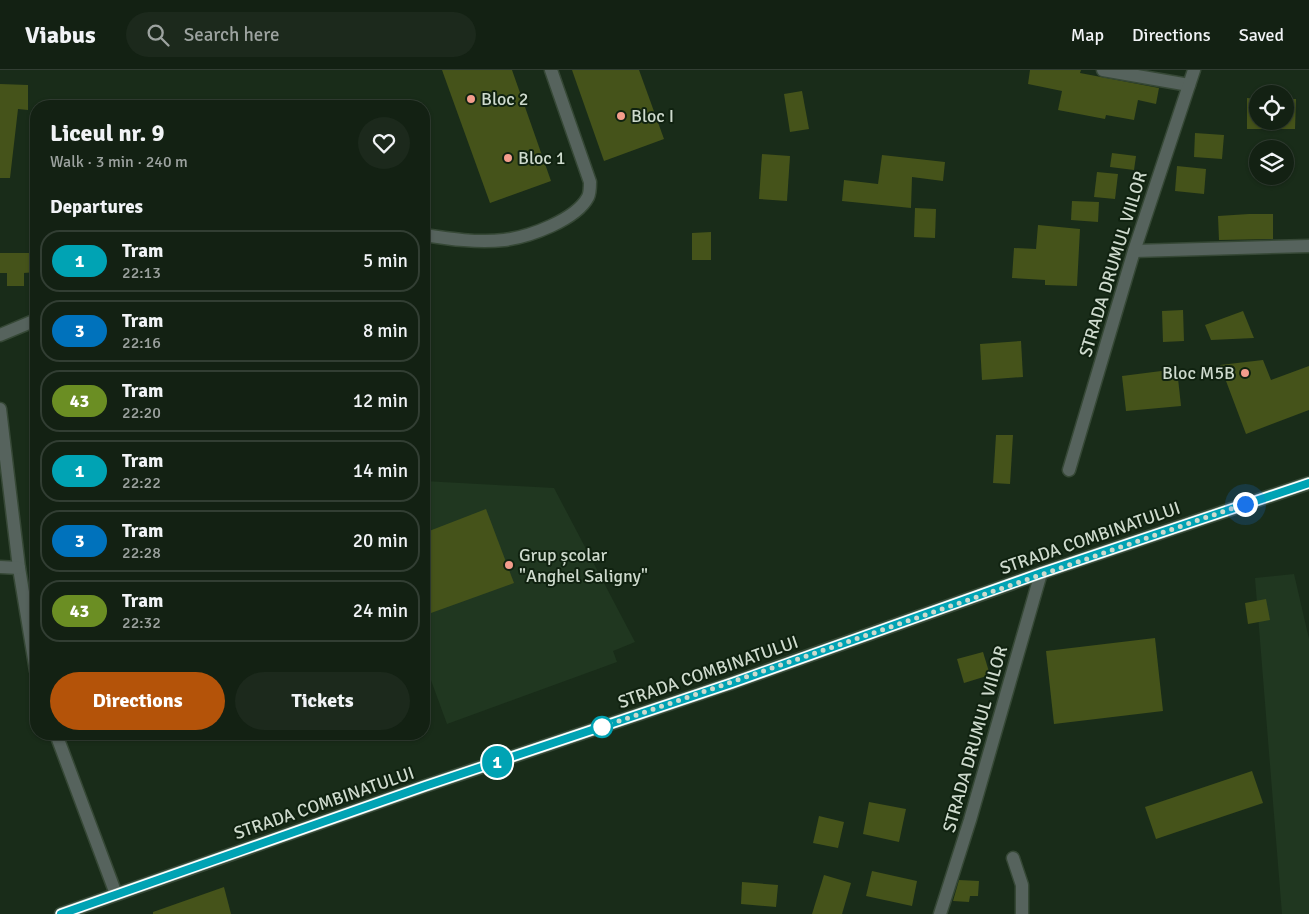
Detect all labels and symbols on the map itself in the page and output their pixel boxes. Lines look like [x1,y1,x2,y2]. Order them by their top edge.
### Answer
place label: Bloc 2 [481,88,529,110]
marker: Bloc 2 [465,93,477,105]
place label: Bloc I [631,105,674,127]
marker: Bloc I [615,110,627,122]
place label: Bloc 1 [518,147,566,169]
marker: Bloc 1 [502,152,514,164]
street label: STRADA DRUMUL VIILOR [1074,168,1152,359]
place label: Bloc M5B [1162,362,1235,384]
marker: Bloc M5B [1239,367,1251,379]
your location [1233,492,1258,517]
street label: STRADA COMBINATULUI [997,497,1183,579]
place label: Grup școlar "Anghel Saligny" [519,544,648,587]
marker: Grup școlar "Anghel Saligny" [503,559,515,571]
street label: STRADA COMBINATULUI [615,631,801,713]
street label: STRADA DRUMUL VIILOR [938,643,1012,835]
unlabelled marker [591,716,613,738]
line badge: 1 [481,746,513,778]
street label: STRADA COMBINATULUI [231,762,417,844]

